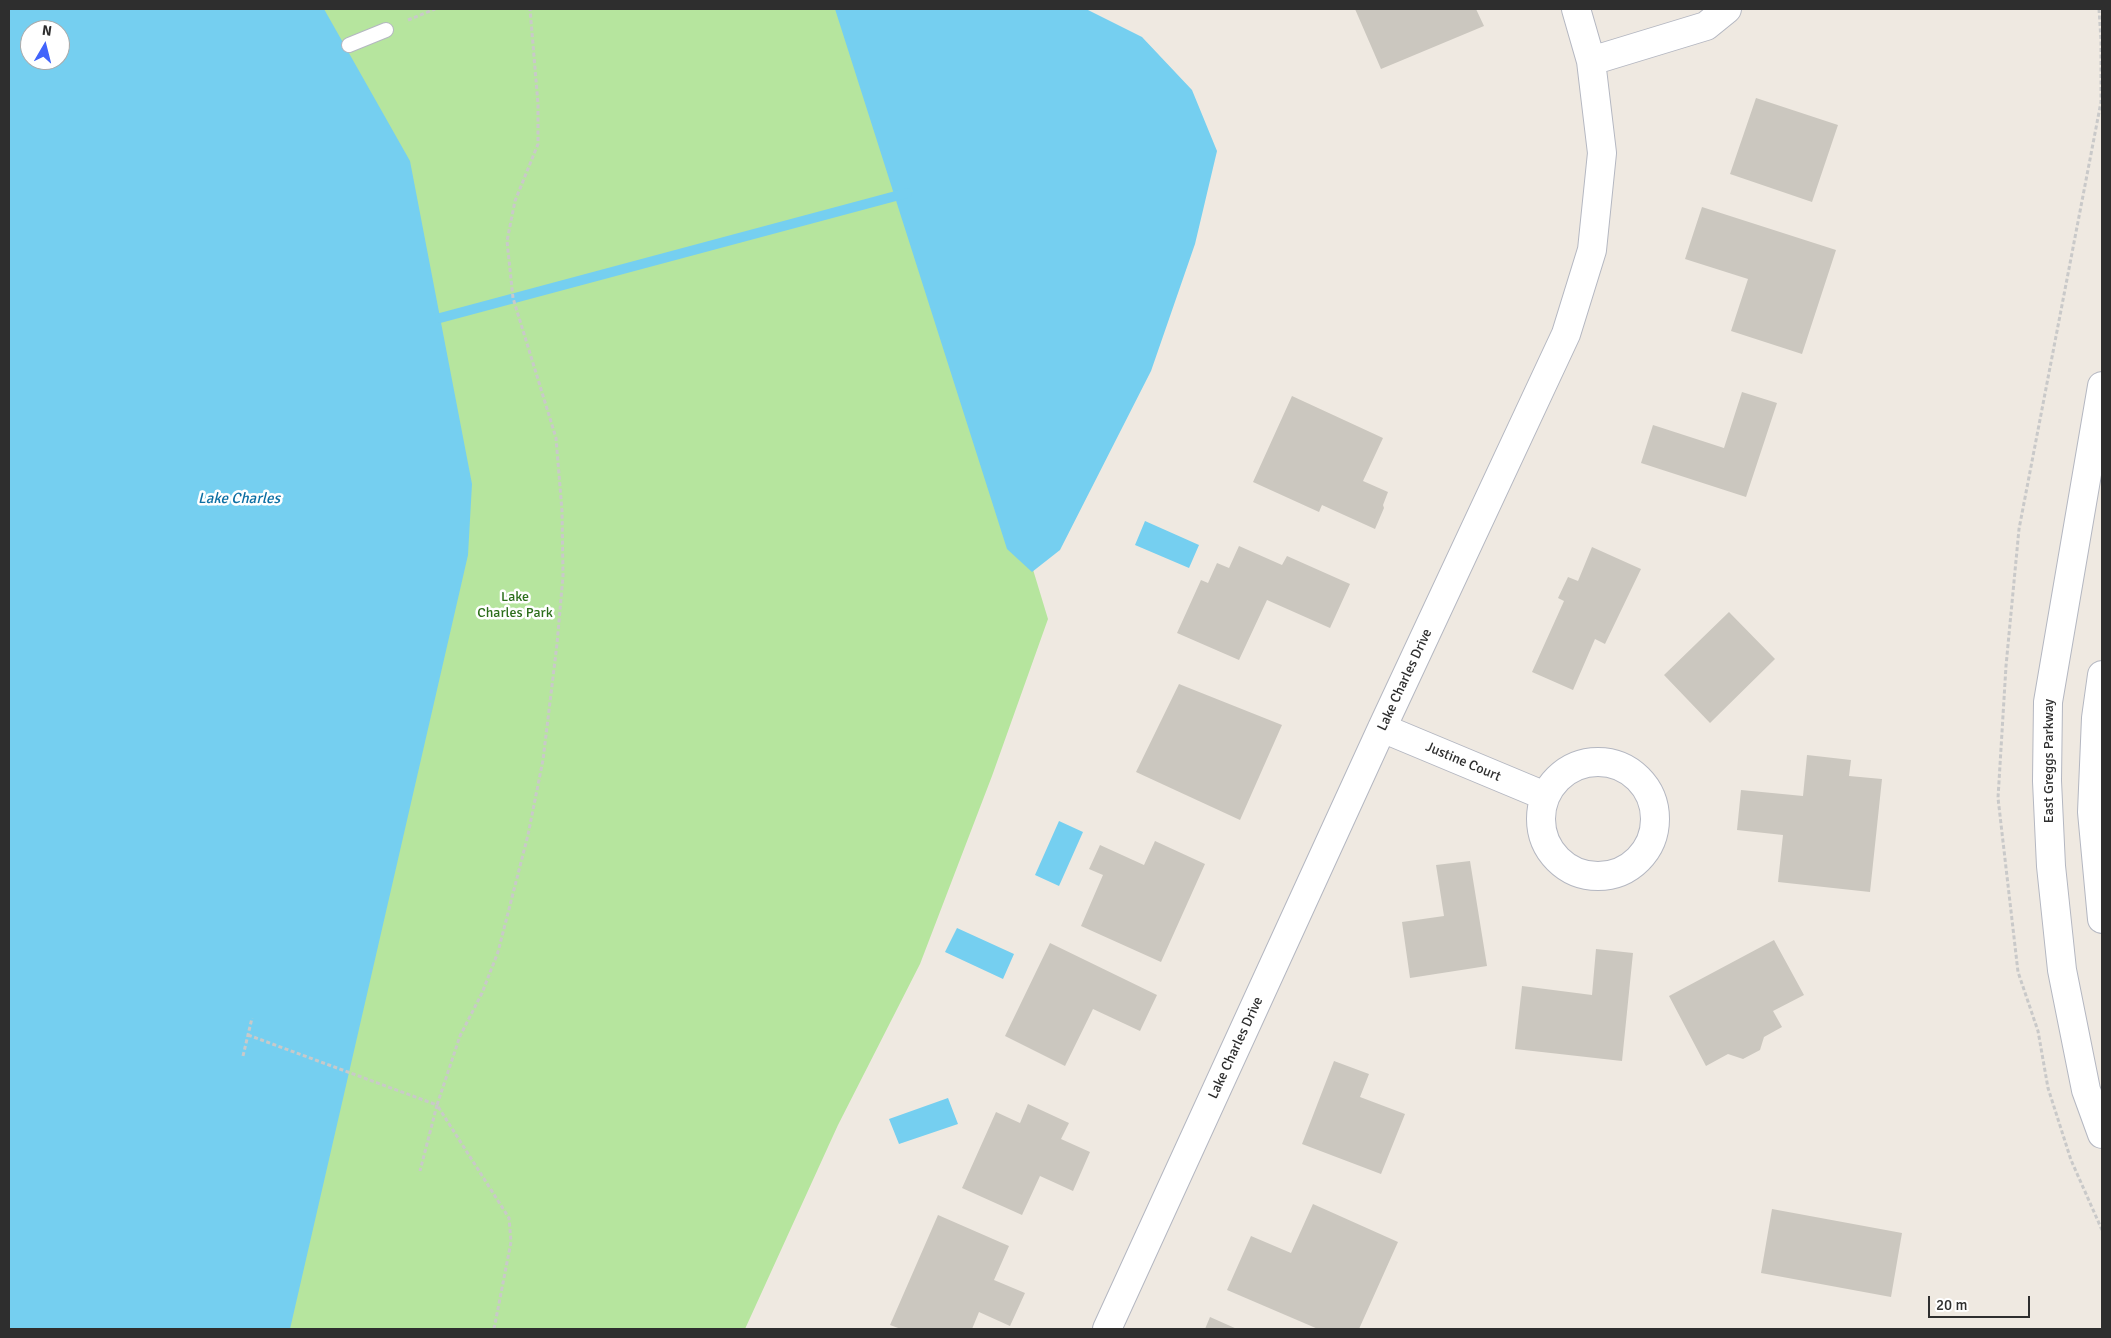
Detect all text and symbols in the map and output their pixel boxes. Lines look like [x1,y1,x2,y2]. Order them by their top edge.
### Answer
north arrow [20,20,70,70]
text: N [41,22,53,40]
water label: Lake Charles [198,490,280,508]
park label: Lake Charles Park [477,589,553,622]
street label: Lake Charles Drive [1374,626,1436,734]
street label: East Greggs Parkway [2041,699,2057,823]
street label: Justine Court [1423,739,1503,785]
street label: Lake Charles Drive [1205,994,1267,1102]
scale bar [1931,1286,2034,1318]
text: 20 m [1936,1296,1967,1314]

